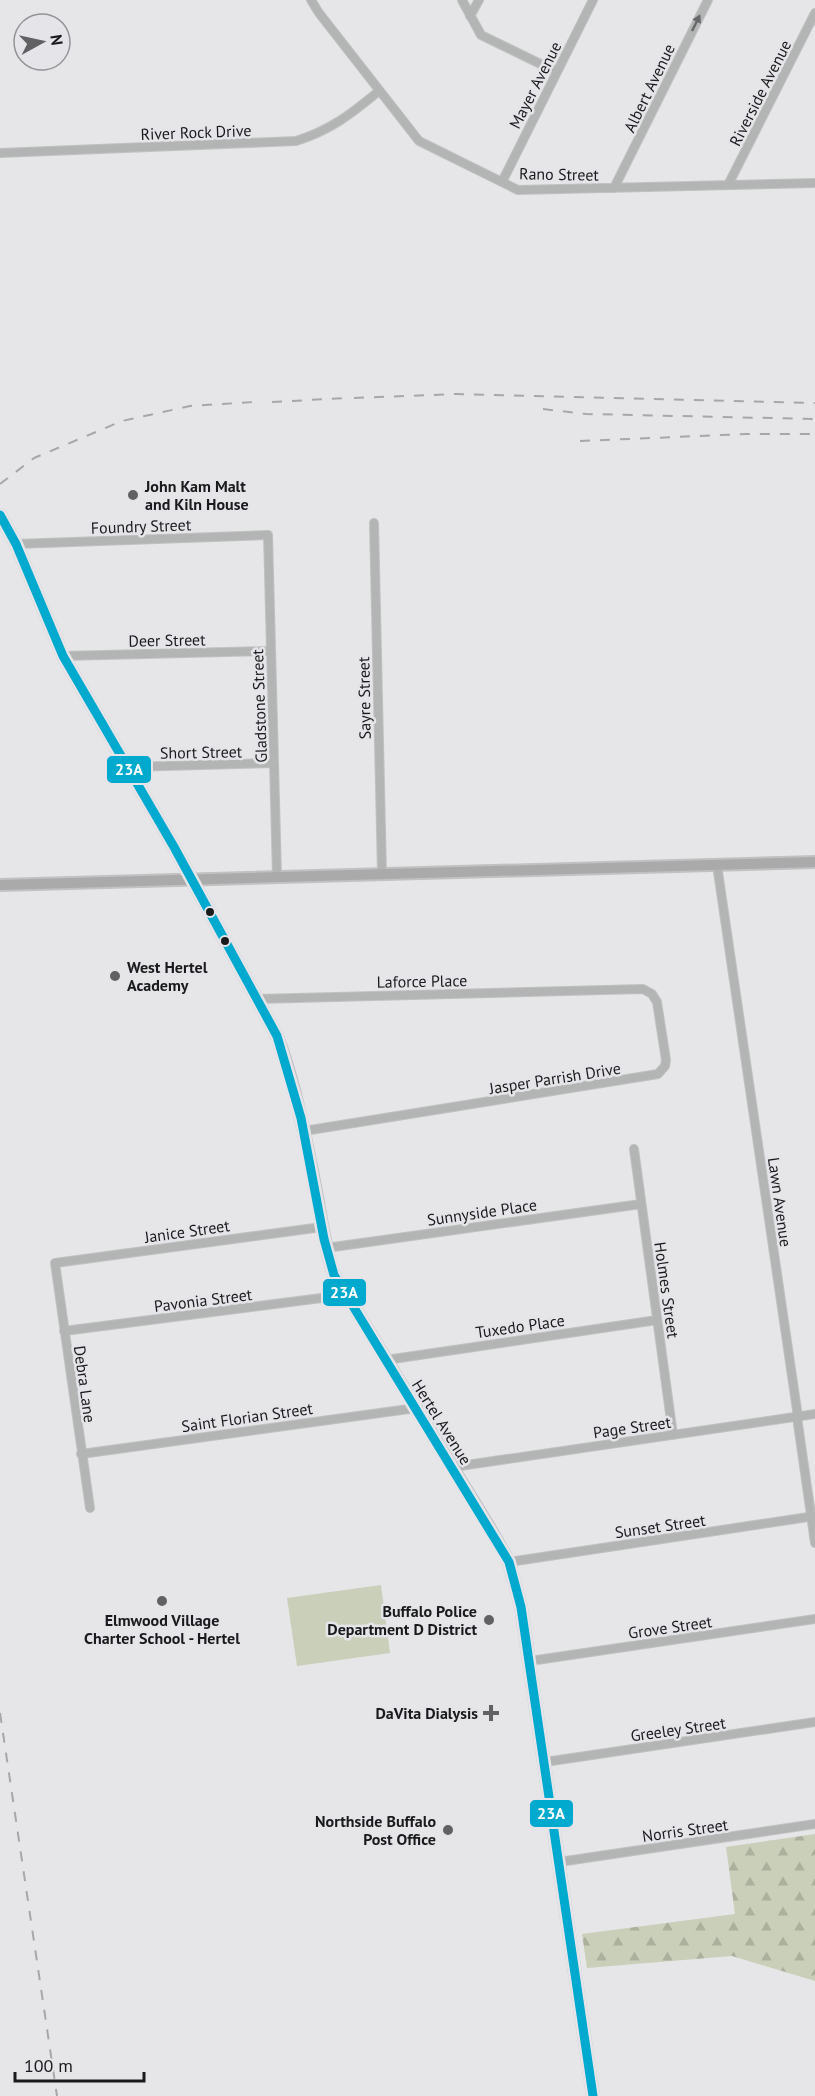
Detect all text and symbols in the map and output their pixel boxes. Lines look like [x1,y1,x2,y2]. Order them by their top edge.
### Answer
north arrow [12,12,72,72]
one-way arrow [692,14,701,31]
text: N [46,33,67,47]
street label: Riverside Avenue [725,37,795,149]
street label: Mayer Avenue [504,38,566,132]
street label: Albert Avenue [619,41,679,135]
street label: River Rock Drive [140,120,252,144]
street label: Rano Street [519,163,600,185]
place label: John Kam Malt and Kiln House [144,476,249,514]
marker: John Kam Malt and Kiln House [126,488,140,502]
street label: Foundry Street [91,514,192,538]
street label: Deer Street [128,629,206,651]
street label: Gladstone Street [247,648,271,763]
street label: Sayre Street [353,656,375,739]
street label: Short Street [160,741,243,763]
line badge: 23A [106,755,152,784]
text: 23A [115,759,143,779]
unlabelled marker [204,906,216,918]
unlabelled marker [219,935,231,947]
place label: West Hertel Academy [127,957,208,995]
marker: West Hertel Academy [108,969,122,983]
street label: Laforce Place [377,970,467,992]
street label: Jasper Parrish Drive [487,1058,622,1098]
street label: Lawn Avenue [764,1156,796,1248]
street label: Sunnyside Place [426,1194,538,1230]
street label: Janice Street [142,1215,231,1247]
street label: Holmes Street [650,1241,684,1340]
line badge: 23A [322,1278,367,1307]
text: 23A [330,1282,358,1302]
street label: Pavonia Street [153,1284,254,1316]
street label: Tuxedo Place [474,1310,566,1342]
street label: Debra Lane [70,1344,100,1424]
street label: Hertel Avenue [408,1376,476,1468]
street label: Saint Florian Street [180,1398,314,1436]
street label: Page Street [592,1412,673,1442]
street label: Sunset Street [613,1510,707,1542]
marker: Elmwood Village Charter School - Hertel [155,1594,169,1608]
place label: Buffalo Police Department D District [327,1601,477,1639]
place label: Elmwood Village Charter School - Hertel [84,1610,240,1648]
street label: Grove Street [627,1611,714,1643]
marker: Buffalo Police Department D District [482,1613,496,1627]
place label: DaVita Dialysis [375,1703,478,1723]
marker: DaVita Dialysis [482,1704,500,1722]
street label: Greeley Street [629,1712,727,1746]
line badge: 23A [529,1799,574,1828]
text: 23A [537,1803,565,1823]
place label: Northside Buffalo Post Office [315,1811,436,1849]
street label: Norris Street [641,1814,730,1846]
marker: Northside Buffalo Post Office [441,1823,455,1837]
scale bar [15,2045,144,2083]
text: 100 m [24,2054,73,2077]

